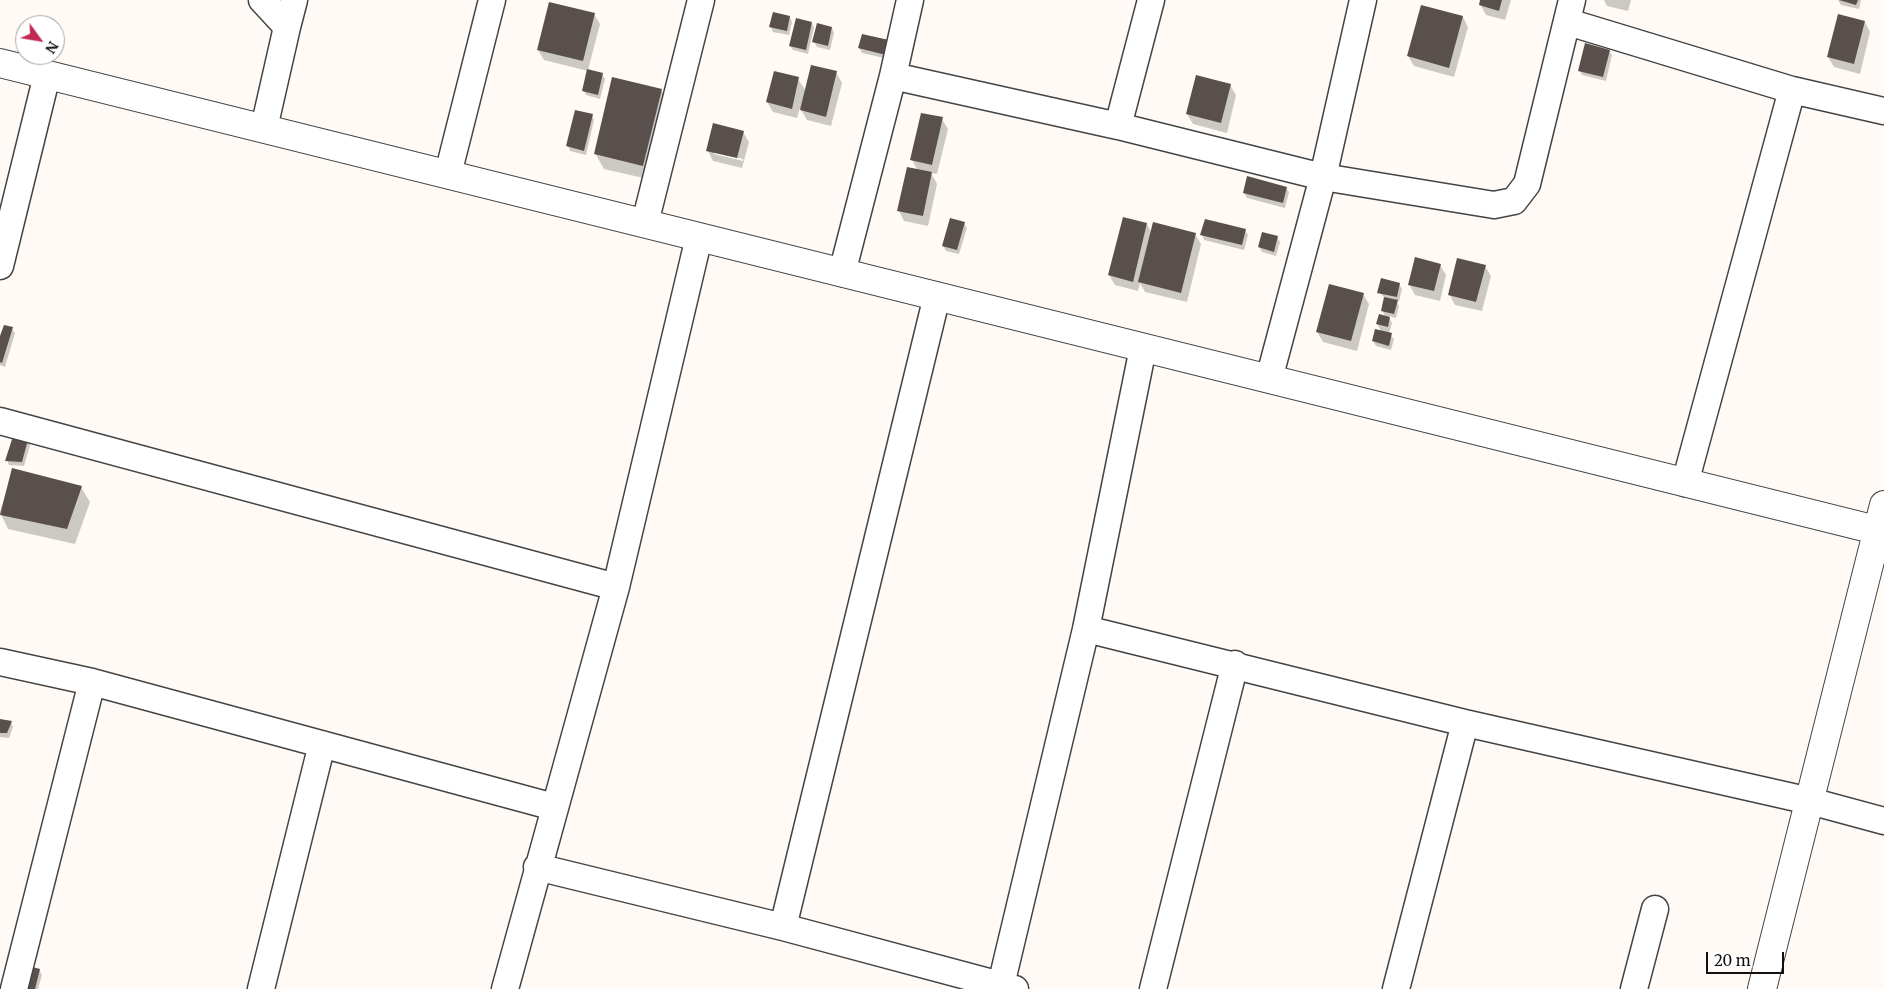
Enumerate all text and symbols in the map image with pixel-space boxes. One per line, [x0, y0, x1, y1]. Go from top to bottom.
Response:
north arrow [15, 15, 65, 65]
text: N [41, 38, 62, 57]
scale bar [1709, 942, 1786, 974]
text: 20 m [1714, 951, 1751, 970]

